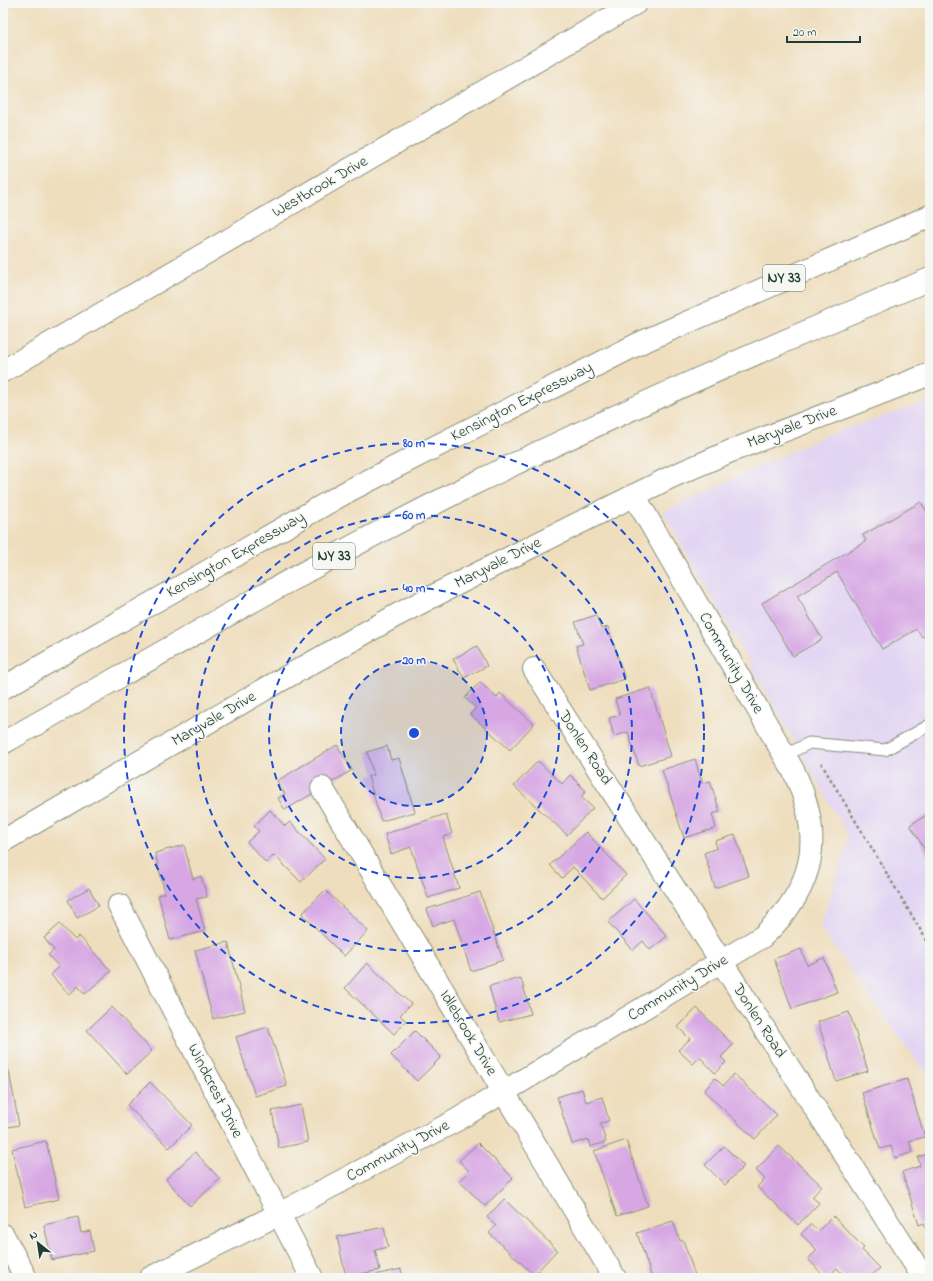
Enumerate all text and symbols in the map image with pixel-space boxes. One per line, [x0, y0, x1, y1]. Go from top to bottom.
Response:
scale bar [787, 18, 860, 44]
text: 20 m [793, 24, 816, 42]
street label: Westbrook Drive [268, 149, 373, 224]
road number: NY 33 [763, 265, 805, 291]
street label: Kensington Expressway [447, 356, 597, 448]
street label: Maryvale Drive [744, 399, 841, 455]
text: 80 m [402, 435, 426, 453]
street label: Kensington Expressway [162, 505, 310, 605]
text: 60 m [402, 507, 426, 525]
street label: Maryvale Drive [451, 531, 546, 595]
road number: NY 33 [313, 543, 355, 569]
text: 40 m [402, 580, 426, 598]
street label: Community Drive [692, 608, 770, 719]
text: 20 m [401, 652, 426, 670]
street label: Maryvale Drive [167, 685, 262, 753]
street label: Donlen Road [551, 705, 618, 790]
centre of rings [407, 726, 421, 740]
street label: Community Drive [623, 948, 734, 1028]
street label: Donlen Road [725, 978, 792, 1063]
street label: Idlebrook Drive [433, 985, 504, 1081]
street label: Windcrest Drive [181, 1040, 249, 1143]
street label: Community Drive [342, 1113, 454, 1188]
north arrow [18, 1223, 58, 1263]
text: N [26, 1226, 41, 1244]

